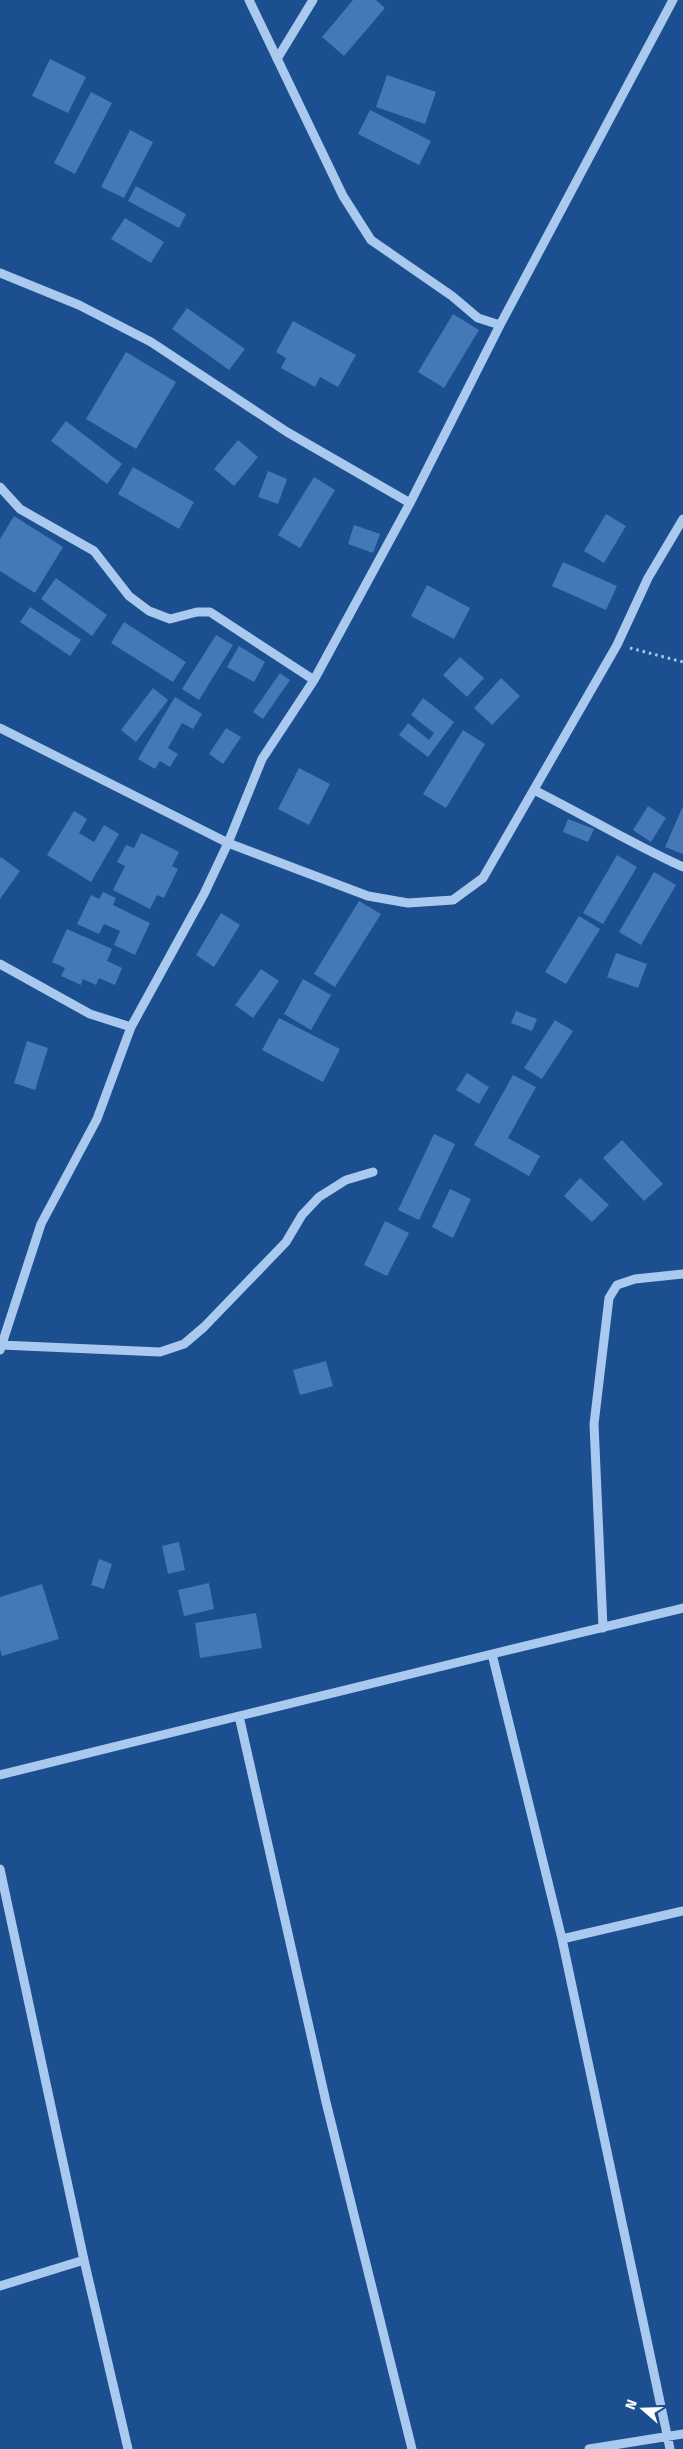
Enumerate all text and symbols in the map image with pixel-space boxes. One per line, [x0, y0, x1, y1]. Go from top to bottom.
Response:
north arrow [618, 2384, 668, 2434]
text: N [622, 2397, 641, 2412]

